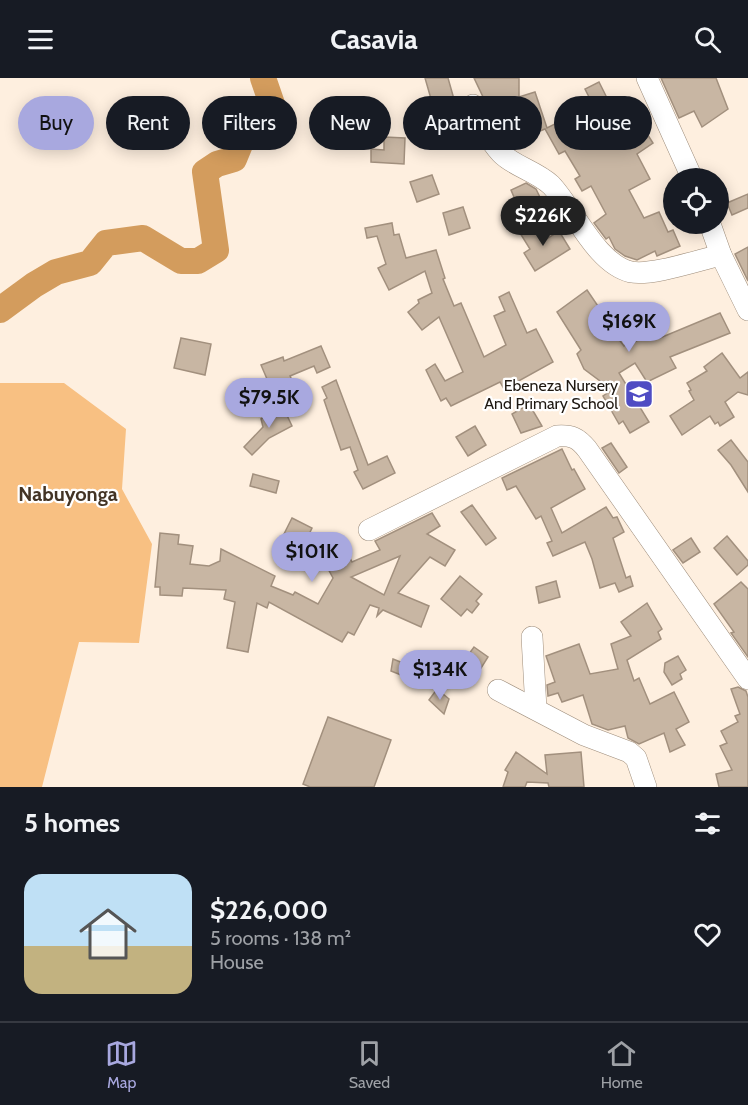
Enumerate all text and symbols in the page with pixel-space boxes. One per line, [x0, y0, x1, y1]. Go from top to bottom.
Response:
icon: menu [24, 23, 57, 56]
text: Casavia [330, 23, 418, 56]
icon: search [691, 23, 724, 56]
chip: Buy [18, 96, 94, 150]
chip: Rent [106, 96, 190, 150]
chip: Filters [202, 96, 297, 150]
chip: New [309, 96, 391, 150]
chip: Apartment [403, 96, 542, 150]
chip: House [554, 96, 652, 150]
map controls [663, 168, 729, 234]
button: locate [663, 168, 729, 234]
pin: $226K [501, 196, 585, 247]
text: $226K [515, 203, 571, 227]
pin: $169K [587, 302, 671, 353]
text: $169K [602, 309, 656, 333]
place label: Ebeneza Nursery And Primary School [484, 376, 618, 413]
pin: $79.5K [220, 378, 318, 429]
school or university icon: Ebeneza Nursery And Primary School [623, 378, 655, 410]
text: $79.5K [239, 385, 299, 409]
district label: Nabuyonga [18, 482, 118, 506]
pin: $101K [270, 532, 354, 583]
text: $101K [285, 539, 339, 563]
pin: $134K [398, 650, 482, 701]
text: $134K [413, 657, 467, 681]
text: 5 homes [24, 807, 120, 839]
icon: filters [691, 807, 724, 840]
text: $226,000 [210, 894, 328, 926]
icon: home [72, 898, 144, 970]
icon: heart [691, 918, 724, 951]
text: 5 rooms · 138 m² [210, 926, 351, 950]
text: House [210, 950, 264, 974]
tab: Map [105, 1037, 138, 1092]
tab: Saved [349, 1037, 390, 1092]
tab: Home [601, 1037, 643, 1092]

